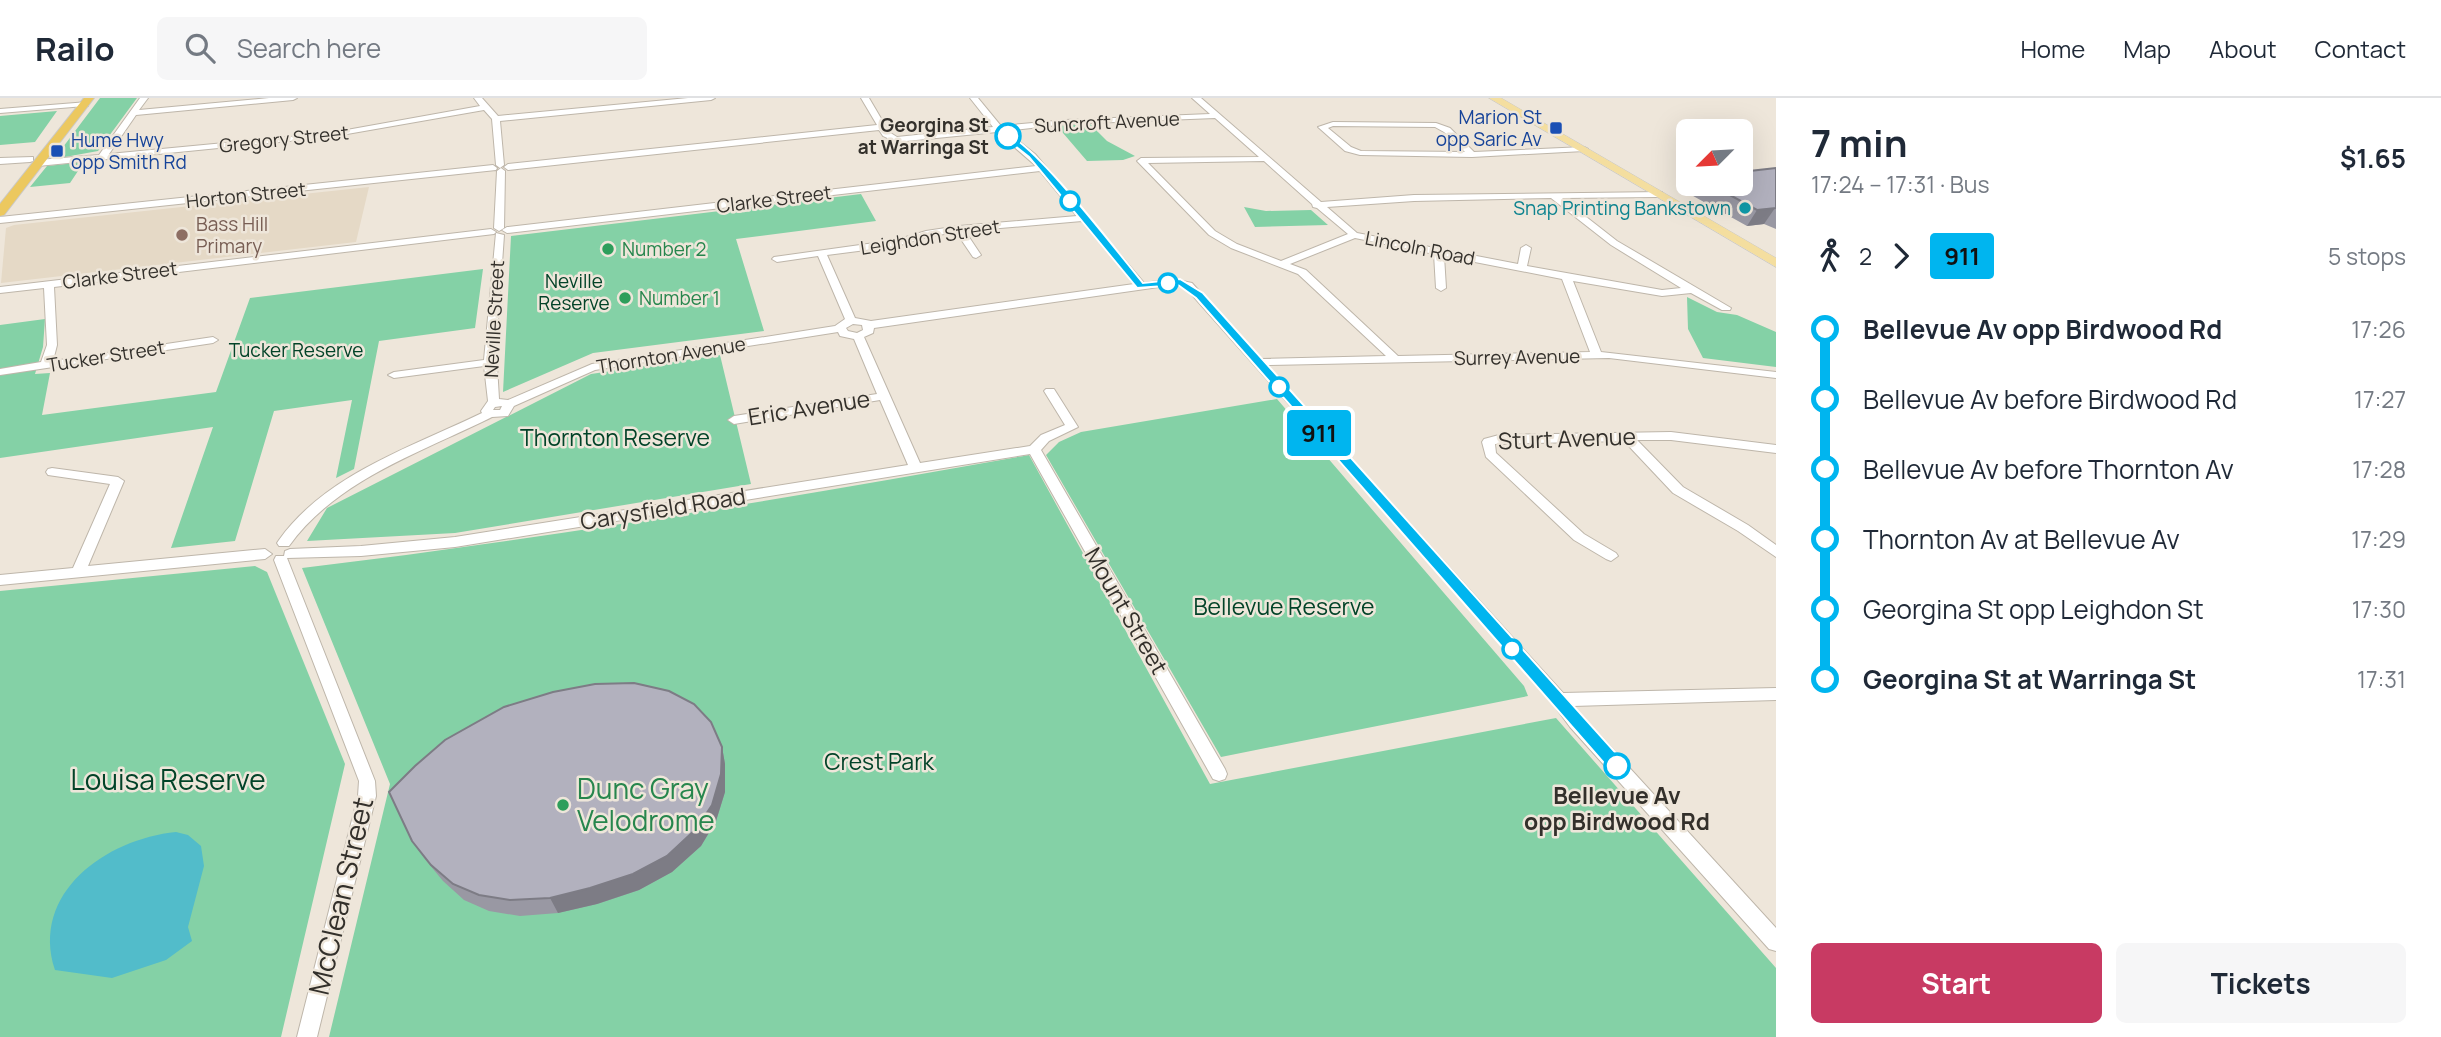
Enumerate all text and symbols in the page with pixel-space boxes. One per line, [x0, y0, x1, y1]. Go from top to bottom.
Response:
search box [157, 17, 647, 80]
text: Railo [35, 26, 115, 71]
icon: search [181, 29, 219, 67]
text: Search here [237, 30, 381, 66]
text: Home [2020, 32, 2085, 65]
text: Map [2123, 32, 2171, 65]
text: About [2209, 32, 2277, 65]
text: Contact [2315, 32, 2406, 65]
place label: Marion St opp Saric Av [1436, 104, 1542, 152]
street label: Suncroft Avenue [1033, 105, 1181, 139]
place label: Georgina St at Warringa St [858, 112, 989, 160]
text: 7 min [1811, 116, 1907, 168]
street label: Gregory Street [218, 119, 350, 159]
north arrow [1676, 119, 1754, 196]
map controls [1676, 119, 1753, 196]
marker: Marion St opp Saric Av [1548, 120, 1564, 136]
marker: Georgina St at Warringa St [995, 123, 1021, 149]
place label: Hume Hwy opp Smith Rd [71, 127, 187, 175]
text: $1.65 [2340, 140, 2406, 176]
marker: Hume Hwy opp Smith Rd [49, 143, 65, 159]
text: 17:24 – 17:31 · Bus [1811, 168, 1990, 200]
street label: Horton Street [185, 176, 307, 214]
street label: Clarke Street [715, 179, 833, 219]
unlabelled marker [1060, 191, 1080, 211]
place label: Snap Printing Bankstown [1513, 195, 1731, 221]
marker: Snap Printing Bankstown [1737, 200, 1753, 216]
place label: Bass Hill Primary [196, 211, 268, 259]
street label: Leighdon Street [858, 213, 1002, 261]
street label: Lincoln Road [1363, 225, 1477, 271]
marker: Bass Hill Primary [174, 227, 190, 243]
place label: Number 2 [622, 236, 706, 262]
icon: walk [1811, 237, 1849, 275]
icon: forward [1882, 237, 1920, 275]
text: 911 [1944, 239, 1980, 272]
text: 2 [1859, 240, 1872, 272]
text: 5 stops [2328, 240, 2406, 272]
marker: Number 2 [600, 241, 616, 257]
street label: Clarke Street [61, 255, 179, 295]
street label: Neville Street [478, 260, 510, 378]
park label: Neville Reserve [538, 268, 610, 316]
unlabelled marker [1158, 273, 1178, 293]
place label: Number 1 [639, 285, 720, 311]
marker: Number 1 [617, 290, 633, 306]
text: Bellevue Av opp Birdwood Rd [1863, 311, 2222, 347]
text: 17:26 [2351, 313, 2406, 345]
street label: Thornton Avenue [595, 330, 747, 380]
street label: Tucker Street [45, 334, 167, 378]
park label: Tucker Reserve [229, 337, 363, 363]
street label: Surrey Avenue [1454, 343, 1580, 371]
unlabelled marker [1269, 377, 1289, 397]
text: Bellevue Av before Birdwood Rd [1863, 381, 2237, 417]
street label: Eric Avenue [746, 382, 872, 432]
text: 17:27 [2354, 383, 2406, 415]
line badge: 911 [1279, 410, 1359, 456]
text: 911 [1301, 416, 1337, 449]
street label: Sturt Avenue [1497, 420, 1636, 456]
park label: Thornton Reserve [520, 421, 710, 453]
text: Bellevue Av before Thornton Av [1863, 451, 2234, 487]
text: 17:28 [2352, 453, 2406, 485]
street label: Carysfield Road [578, 479, 748, 537]
text: Thornton Av at Bellevue Av [1863, 521, 2180, 557]
text: 17:29 [2351, 523, 2406, 555]
street label: Mount Street [1078, 541, 1176, 680]
park label: Bellevue Reserve [1193, 590, 1375, 622]
text: Georgina St opp Leighdon St [1863, 591, 2204, 627]
text: 17:30 [2352, 593, 2406, 625]
unlabelled marker [1502, 639, 1522, 659]
text: Georgina St at Warringa St [1863, 661, 2196, 697]
text: 17:31 [2357, 663, 2406, 695]
park label: Crest Park [824, 745, 934, 777]
marker: Bellevue Av opp Birdwood Rd [1604, 753, 1630, 779]
park label: Louisa Reserve [70, 760, 266, 798]
place label: Dunc Gray Velodrome [577, 769, 715, 839]
place label: Bellevue Av opp Birdwood Rd [1524, 779, 1710, 837]
street label: McClean Street [299, 793, 381, 998]
marker: Dunc Gray Velodrome [555, 797, 571, 813]
button: Start [1811, 943, 2102, 1023]
button: Tickets [2116, 943, 2406, 1023]

